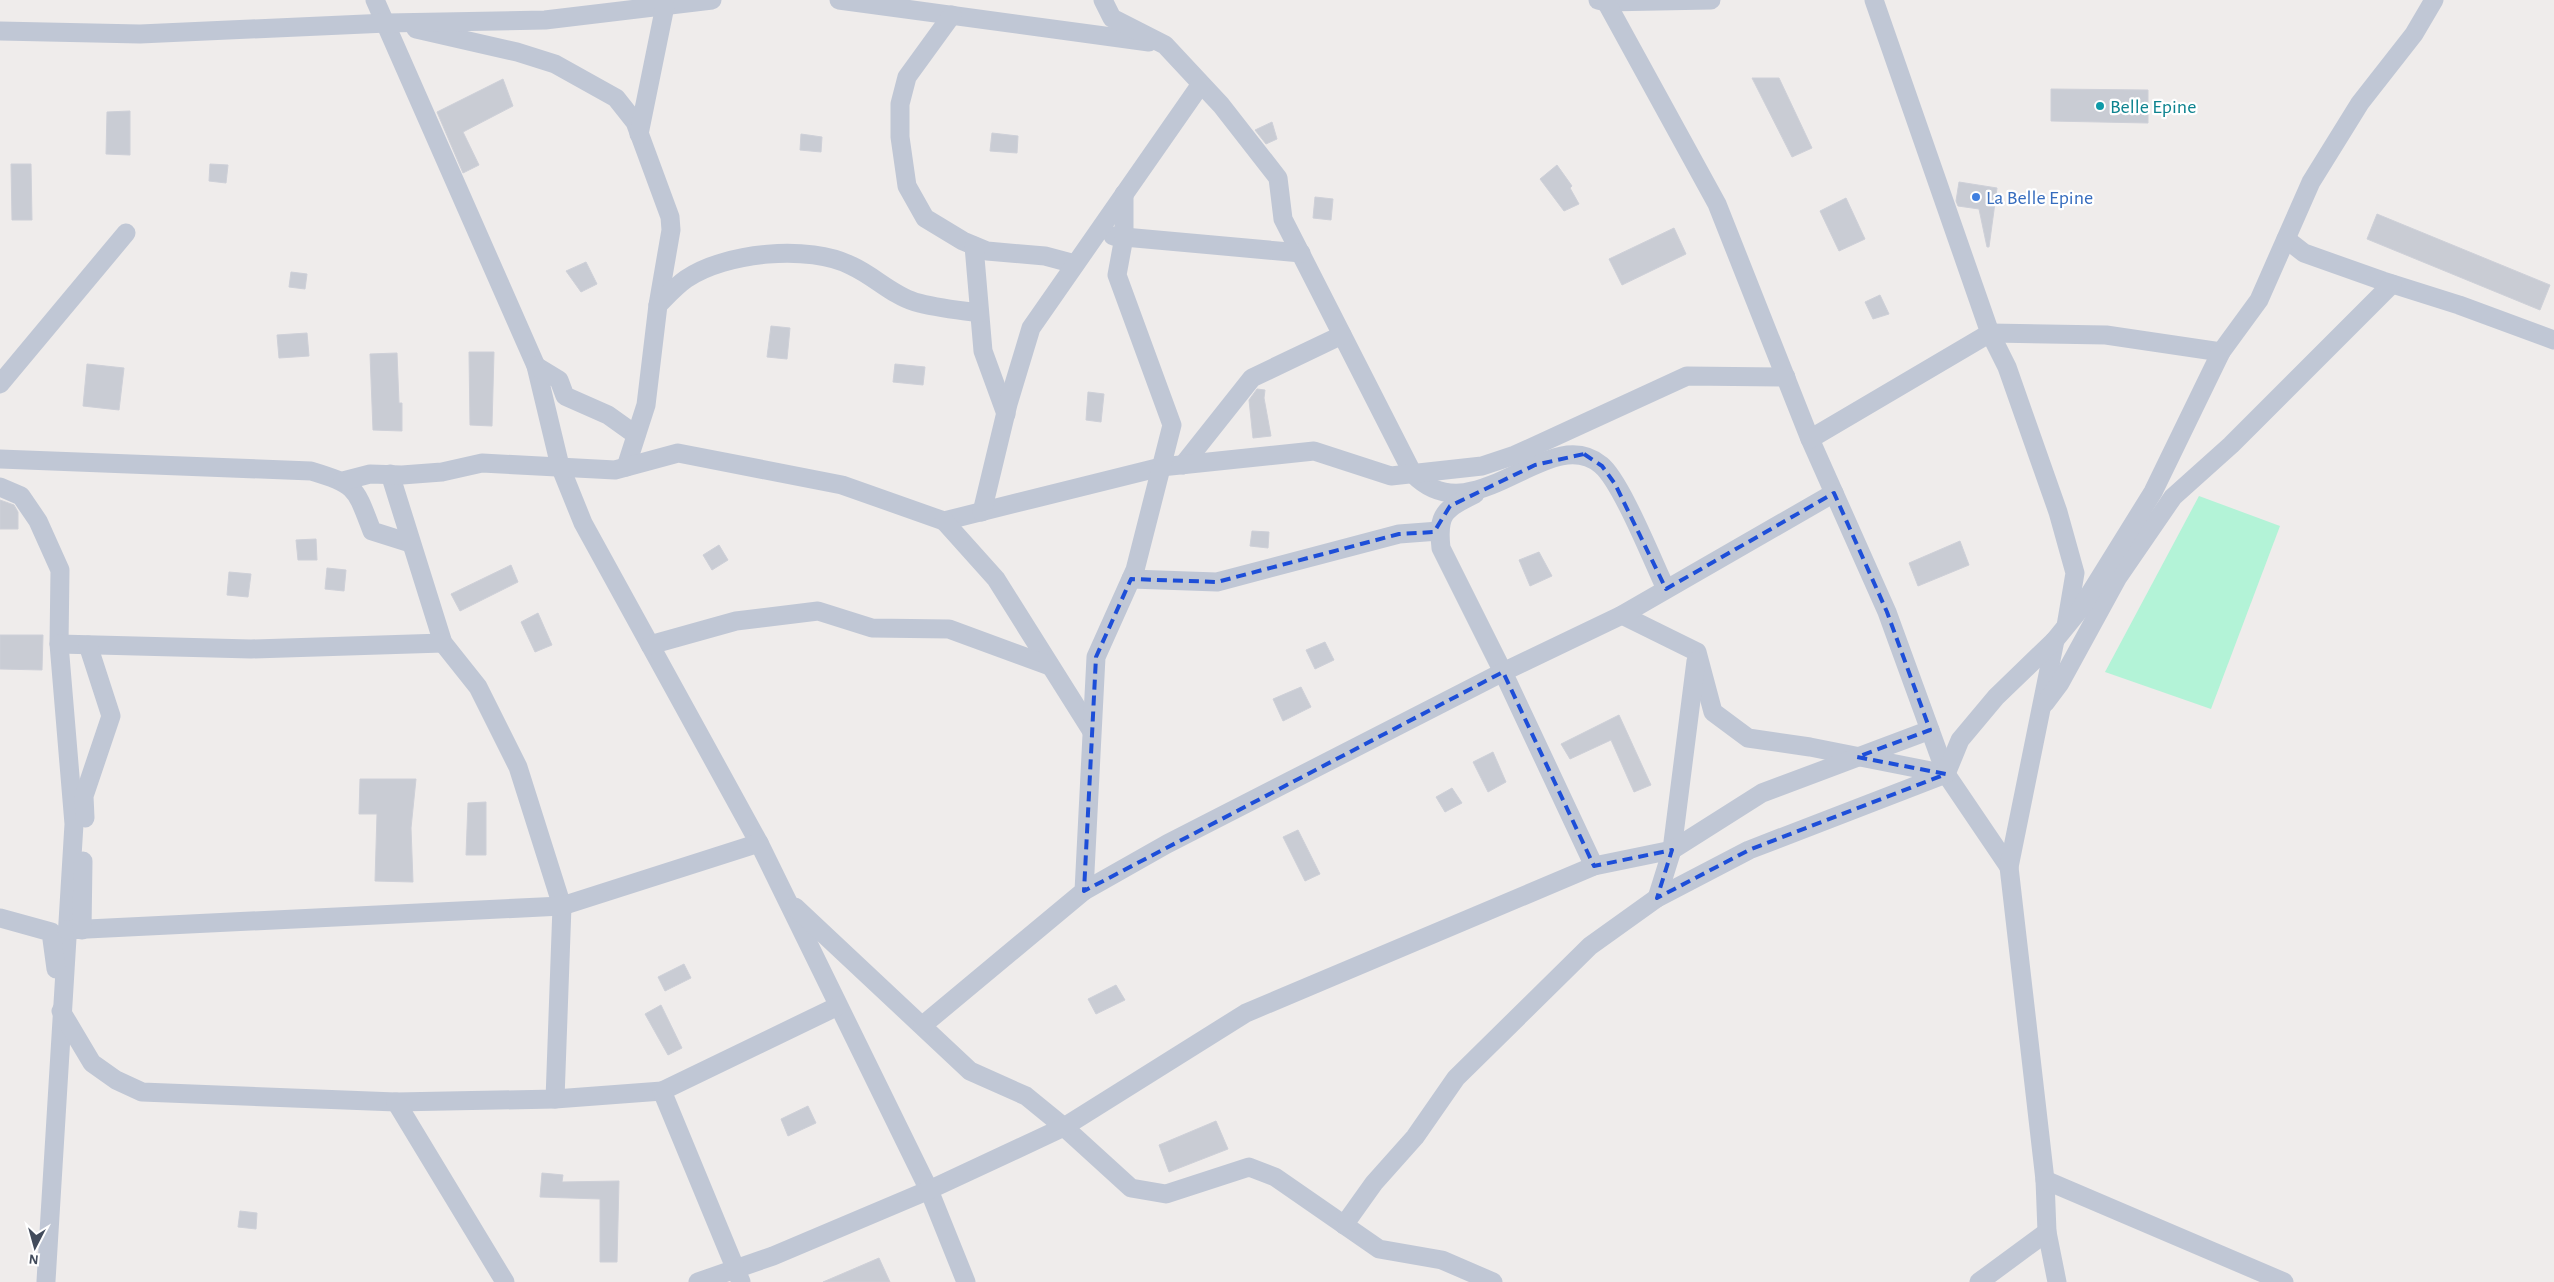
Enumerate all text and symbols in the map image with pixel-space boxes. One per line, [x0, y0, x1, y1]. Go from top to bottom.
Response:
place label: Belle Epine [2110, 97, 2196, 117]
marker: Belle Epine [2094, 100, 2106, 112]
place label: La Belle Epine [1986, 188, 2093, 208]
marker: La Belle Epine [1970, 191, 1982, 203]
north arrow [10, 1222, 60, 1272]
text: N [28, 1251, 39, 1266]

